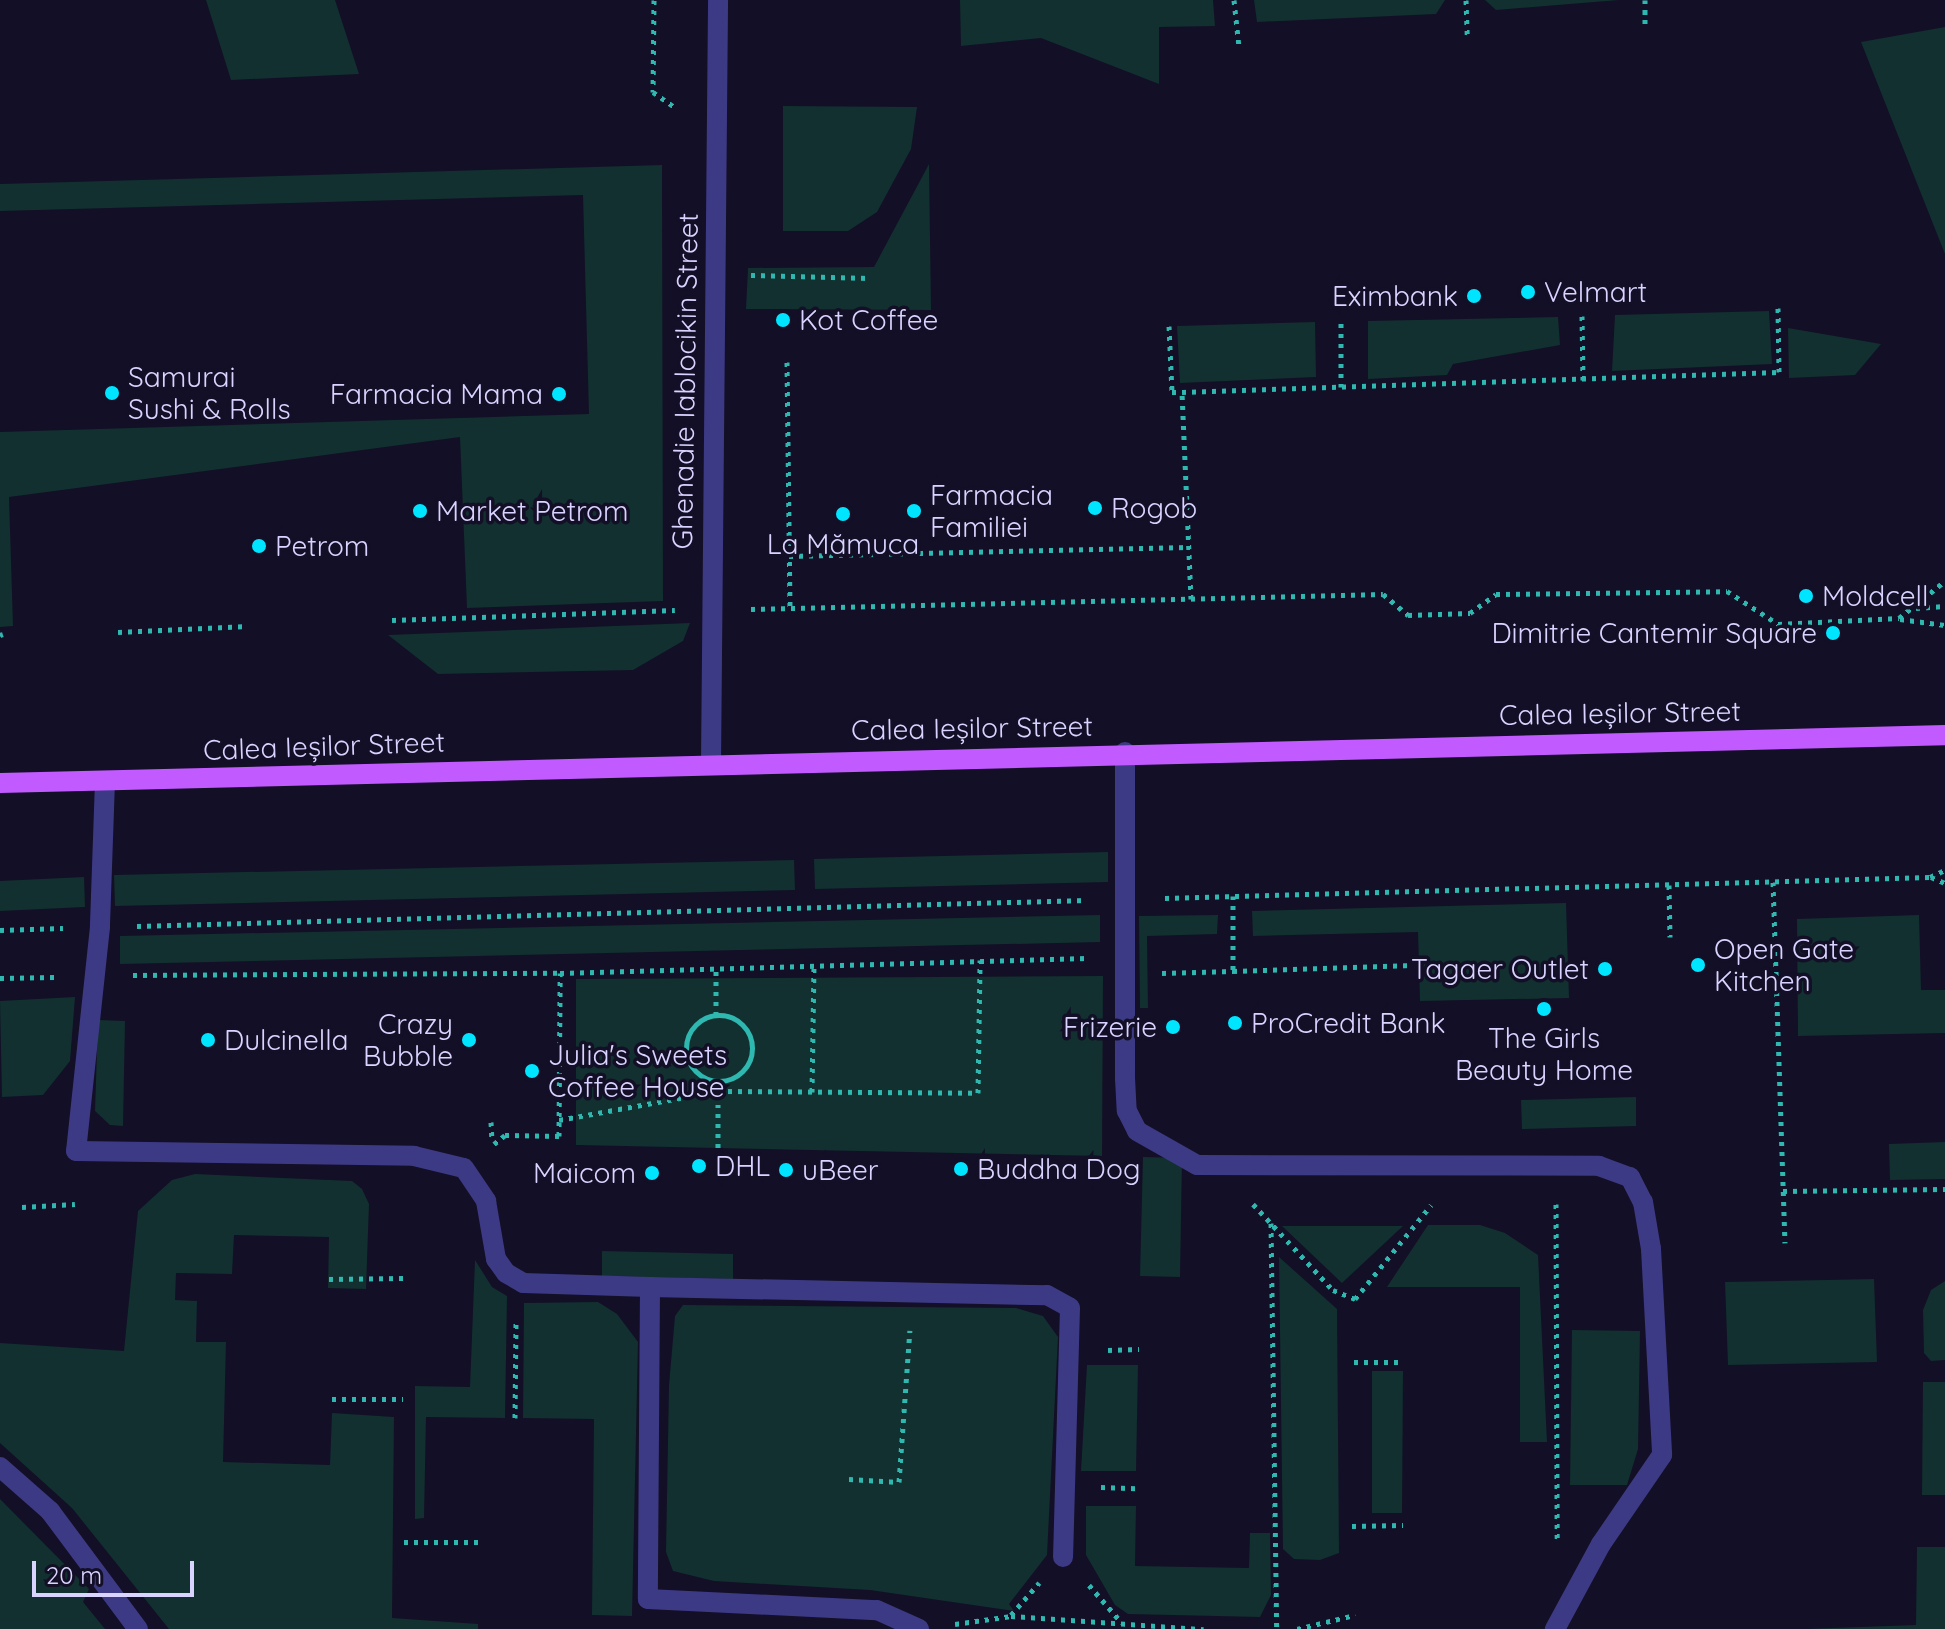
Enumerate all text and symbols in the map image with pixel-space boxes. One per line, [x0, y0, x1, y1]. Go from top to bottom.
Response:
street label: Ghenadie Iablocikin Street [665, 212, 705, 550]
place label: Velmart [1544, 275, 1647, 309]
place label: Eximbank [1332, 279, 1458, 313]
marker: Velmart [1519, 283, 1537, 301]
marker: Eximbank [1465, 287, 1483, 305]
place label: Kot Coffee [799, 303, 938, 337]
marker: Kot Coffee [774, 311, 792, 329]
place label: Samurai Sushi & Rolls [128, 360, 291, 426]
place label: Farmacia Mama [330, 377, 543, 411]
marker: Samurai Sushi & Rolls [103, 384, 121, 402]
marker: Farmacia Mama [550, 385, 568, 403]
place label: Farmacia Familiei [930, 478, 1053, 544]
place label: Rogob [1111, 491, 1197, 525]
place label: Market Petrom [436, 494, 629, 528]
marker: Rogob [1086, 499, 1104, 517]
marker: Market Petrom [411, 502, 429, 520]
marker: Farmacia Familiei [905, 502, 923, 520]
marker: La Mămuca [834, 505, 852, 523]
place label: La Mămuca [767, 527, 919, 561]
place label: Petrom [275, 529, 369, 563]
marker: Petrom [250, 537, 268, 555]
place label: Moldcell [1822, 579, 1928, 613]
marker: Moldcell [1797, 587, 1815, 605]
place label: Dimitrie Cantemir Square [1491, 616, 1817, 650]
marker: Dimitrie Cantemir Square [1824, 624, 1842, 642]
street label: Calea Ieșilor Street [1499, 694, 1741, 732]
street label: Calea Ieșilor Street [851, 709, 1093, 747]
street label: Calea Ieșilor Street [203, 725, 445, 767]
place label: Open Gate Kitchen [1714, 932, 1854, 998]
place label: Tagaer Outlet [1411, 952, 1589, 986]
marker: Open Gate Kitchen [1689, 956, 1707, 974]
marker: Tagaer Outlet [1596, 960, 1614, 978]
marker: The Girls Beauty Home [1535, 1000, 1553, 1018]
place label: ProCredit Bank [1251, 1006, 1445, 1040]
place label: Crazy Bubble [363, 1007, 453, 1073]
place label: Frizerie [1063, 1010, 1157, 1044]
marker: ProCredit Bank [1226, 1014, 1244, 1032]
marker: Frizerie [1164, 1018, 1182, 1036]
place label: The Girls Beauty Home [1455, 1021, 1633, 1087]
place label: Dulcinella [224, 1023, 349, 1057]
marker: Dulcinella [199, 1031, 217, 1049]
marker: Crazy Bubble [460, 1031, 478, 1049]
place label: Julia's Sweets Coffee House [548, 1038, 727, 1104]
marker: Julia's Sweets Coffee House [523, 1062, 541, 1080]
place label: DHL [715, 1149, 770, 1183]
place label: Buddha Dog [977, 1152, 1140, 1186]
place label: uBeer [802, 1153, 879, 1187]
place label: Maicom [533, 1156, 636, 1190]
marker: DHL [690, 1157, 708, 1175]
marker: Buddha Dog [952, 1160, 970, 1178]
marker: uBeer [777, 1161, 795, 1179]
marker: Maicom [643, 1164, 661, 1182]
scale bar [36, 1545, 198, 1595]
text: 20 m [46, 1560, 102, 1590]

